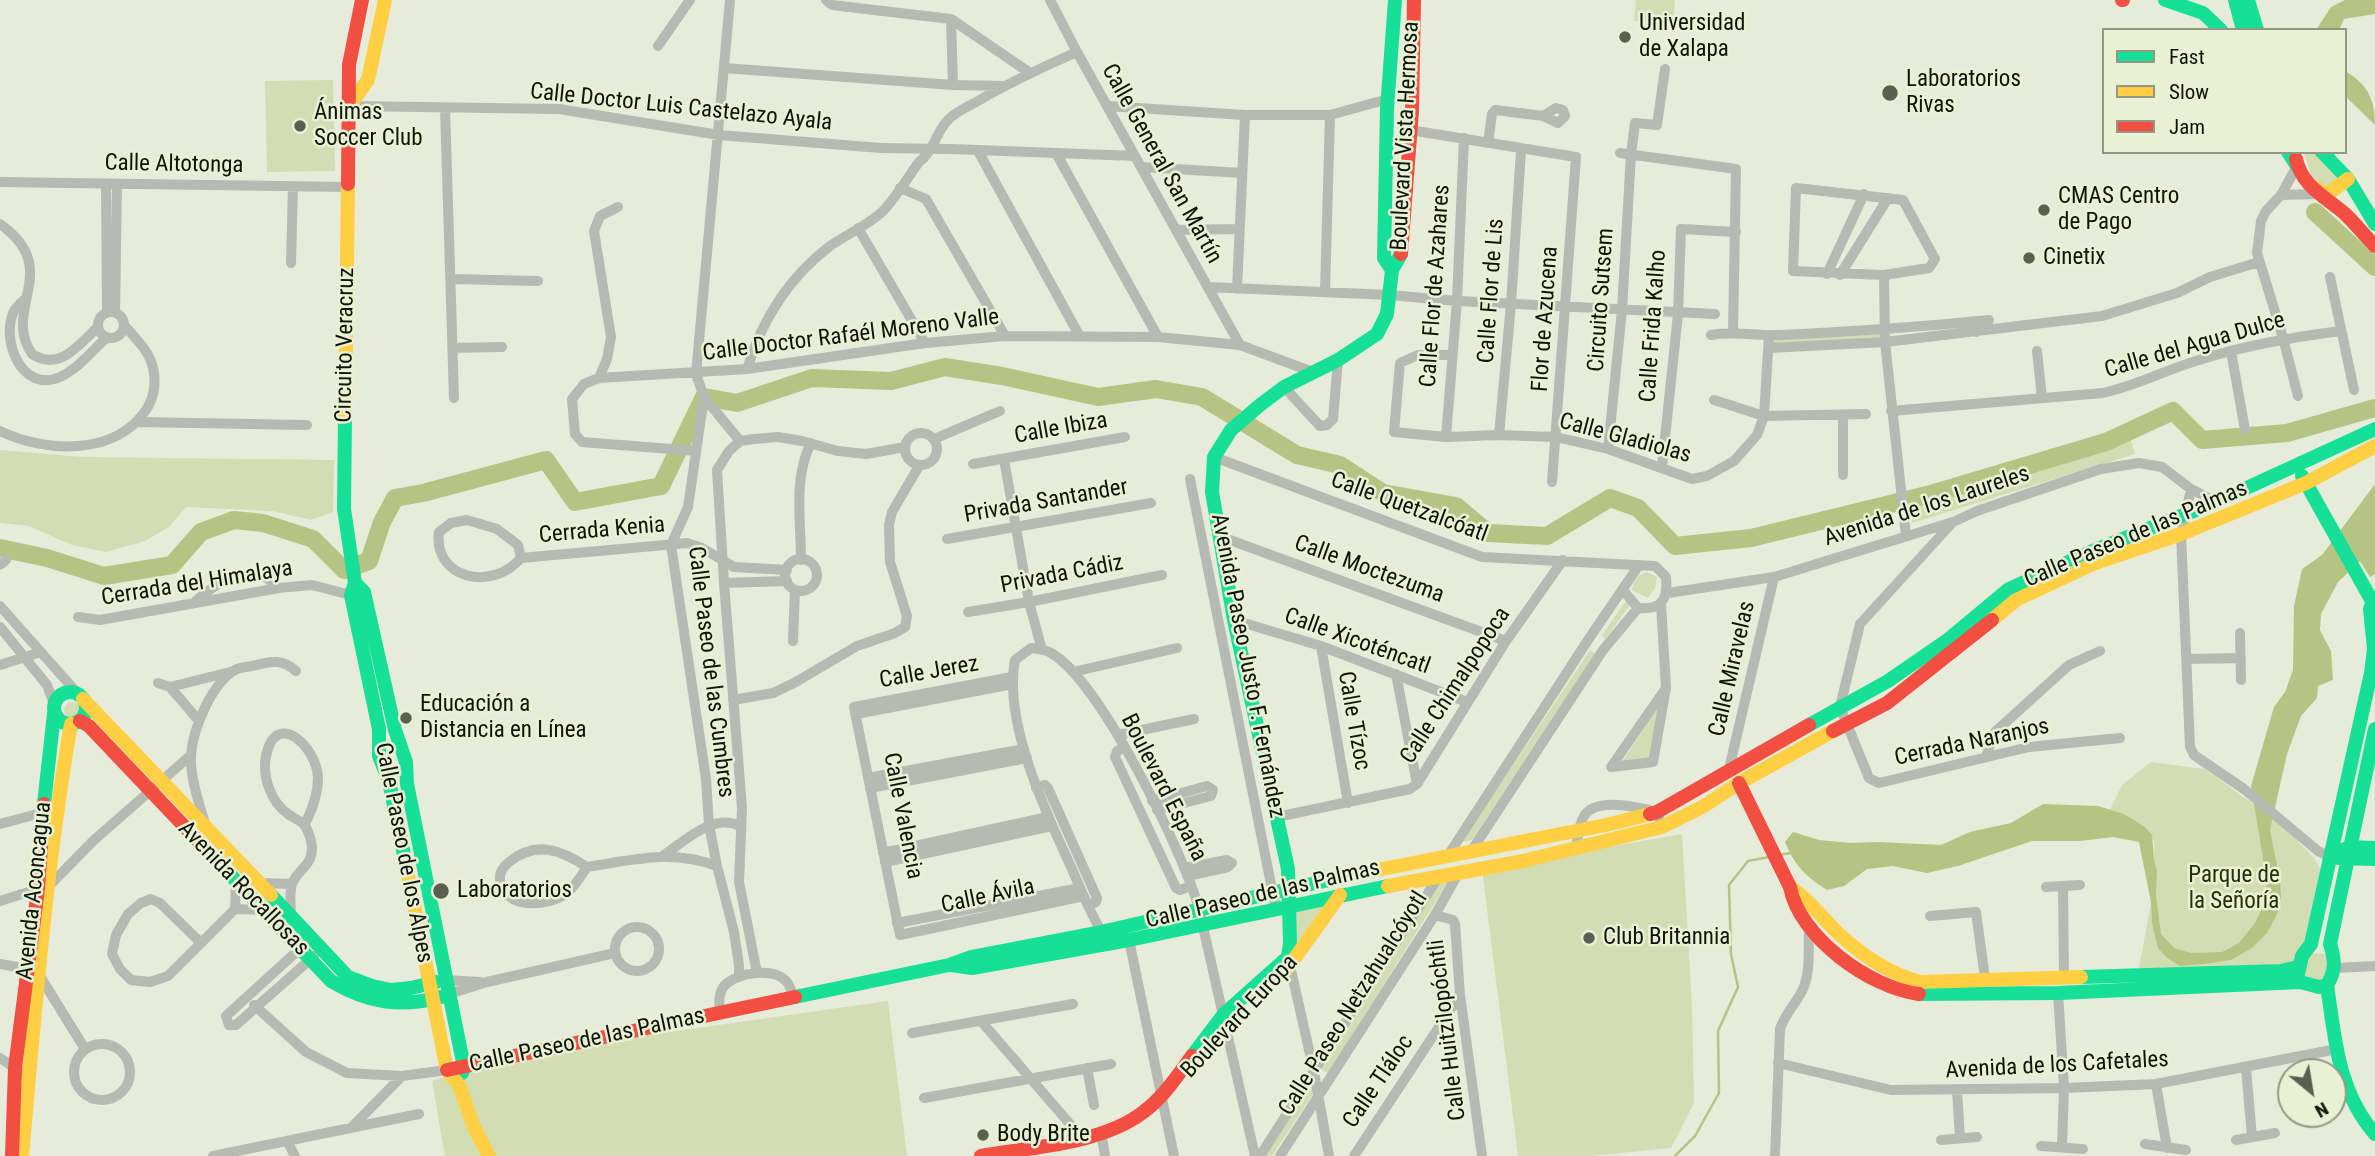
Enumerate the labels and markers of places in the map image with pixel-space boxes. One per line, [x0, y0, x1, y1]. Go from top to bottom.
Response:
place label: Universidad de Xalapa [1639, 10, 1745, 64]
marker: Universidad de Xalapa [1617, 29, 1633, 45]
place label: Laboratorios Rivas [1906, 66, 2021, 120]
marker: Laboratorios Rivas [1880, 83, 1900, 103]
place label: Ánimas Soccer Club [314, 99, 423, 153]
marker: Ánimas Soccer Club [292, 118, 308, 134]
place label: CMAS Centro de Pago [2058, 183, 2179, 237]
marker: CMAS Centro de Pago [2036, 202, 2052, 218]
place label: Cinetix [2043, 244, 2105, 272]
marker: Cinetix [2021, 250, 2037, 266]
place label: Educación a Distancia en Línea [420, 691, 587, 745]
marker: Educación a Distancia en Línea [398, 710, 414, 726]
place label: Laboratorios [457, 877, 572, 905]
marker: Laboratorios [431, 881, 451, 901]
place label: Club Britannia [1603, 924, 1730, 952]
marker: Club Britannia [1581, 930, 1597, 946]
place label: Body Brite [997, 1121, 1090, 1149]
marker: Body Brite [975, 1127, 991, 1143]

